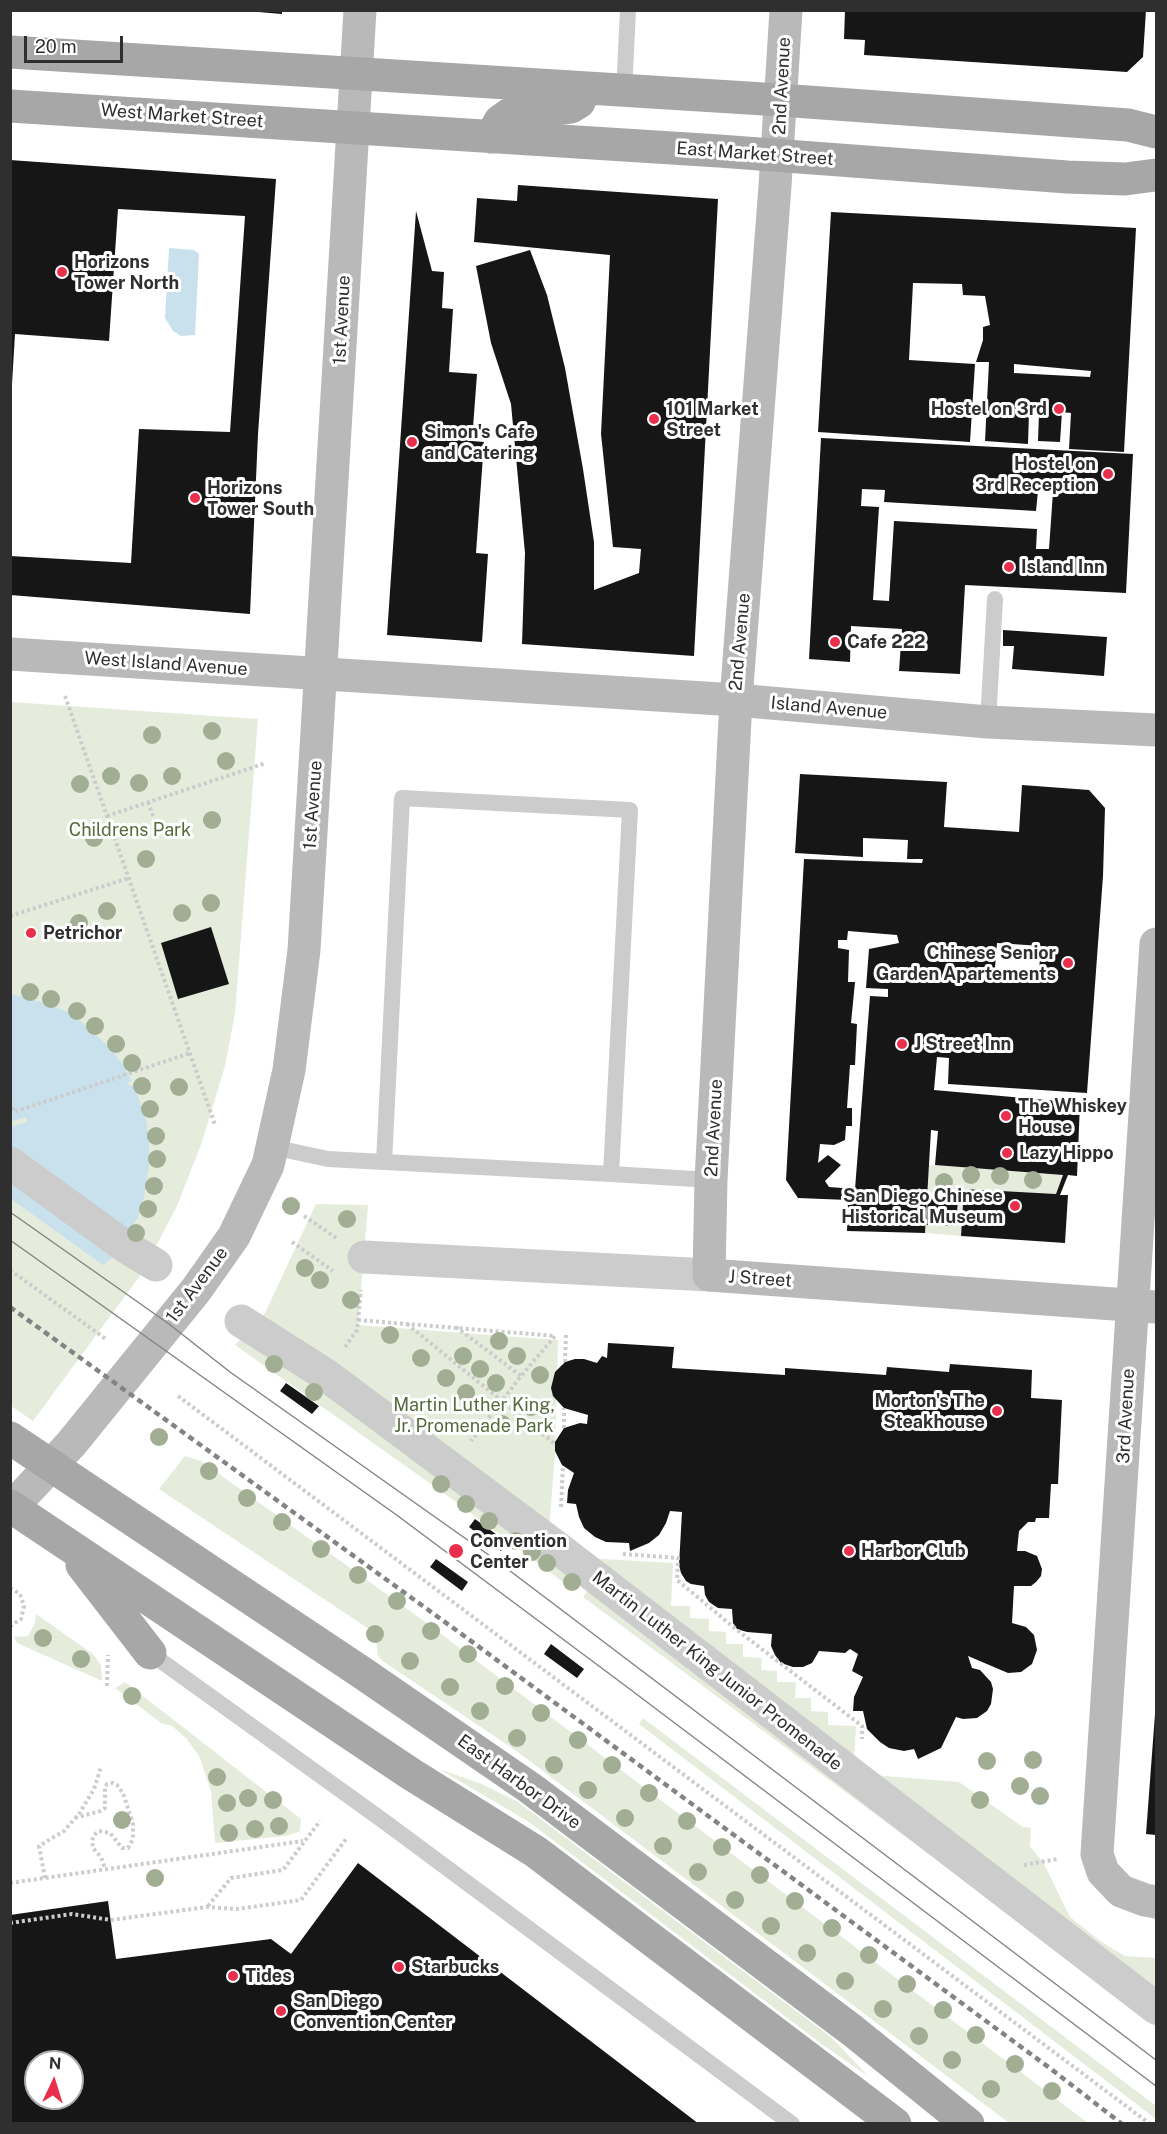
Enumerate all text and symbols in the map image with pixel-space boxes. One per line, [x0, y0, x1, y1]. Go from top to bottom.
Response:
scale bar [27, 24, 126, 62]
text: 20 m [35, 36, 77, 57]
street label: 2nd Avenue [769, 36, 795, 136]
street label: West Market Street [100, 100, 264, 132]
street label: East Market Street [676, 138, 834, 170]
place label: Horizons Tower North [74, 251, 179, 294]
marker: Horizons Tower North [55, 265, 69, 279]
street label: 1st Avenue [329, 275, 355, 365]
place label: 101 Market Street [666, 398, 759, 440]
place label: Hostel on 3rd [931, 398, 1047, 420]
marker: Hostel on 3rd [1052, 402, 1066, 416]
marker: 101 Market Street [647, 412, 661, 426]
place label: Simon's Cafe and Catering [424, 421, 535, 464]
marker: Simon's Cafe and Catering [405, 435, 419, 449]
place label: Hostel on 3rd Reception [975, 453, 1096, 496]
marker: Hostel on 3rd Reception [1101, 467, 1115, 481]
place label: Horizons Tower South [207, 477, 314, 520]
marker: Horizons Tower South [188, 491, 202, 505]
place label: Island Inn [1021, 556, 1105, 578]
marker: Island Inn [1002, 560, 1016, 574]
street label: 2nd Avenue [725, 592, 755, 692]
place label: Cafe 222 [847, 631, 926, 653]
marker: Cafe 222 [828, 635, 842, 649]
street label: West Island Avenue [84, 648, 248, 680]
street label: Island Avenue [770, 692, 888, 724]
street label: 1st Avenue [299, 760, 327, 850]
park label: Childrens Park [69, 819, 191, 841]
place label: Petrichor [43, 922, 122, 944]
marker: Petrichor [24, 926, 38, 940]
place label: Chinese Senior Garden Apartements [876, 942, 1056, 984]
marker: Chinese Senior Garden Apartements [1061, 956, 1075, 970]
place label: J Street Inn [914, 1033, 1011, 1055]
marker: J Street Inn [895, 1037, 909, 1051]
street label: 2nd Avenue [701, 1078, 727, 1178]
place label: The Whiskey House [1018, 1095, 1127, 1138]
marker: The Whiskey House [999, 1109, 1013, 1123]
place label: Lazy Hippo [1019, 1142, 1114, 1164]
marker: Lazy Hippo [1000, 1146, 1014, 1160]
place label: San Diego Chinese Historical Museum [841, 1185, 1003, 1228]
marker: San Diego Chinese Historical Museum [1008, 1199, 1022, 1213]
street label: 1st Avenue [161, 1243, 233, 1327]
street label: J Street [727, 1266, 793, 1292]
street label: 3rd Avenue [1113, 1368, 1139, 1464]
place label: Morton's The Steakhouse [874, 1390, 985, 1432]
park label: Martin Luther King, Jr. Promenade Park [393, 1394, 555, 1436]
marker: Morton's The Steakhouse [990, 1404, 1004, 1418]
place label: Convention Center [470, 1530, 567, 1572]
place label: Harbor Club [861, 1540, 966, 1562]
marker: Convention Center [447, 1542, 465, 1560]
marker: Harbor Club [842, 1544, 856, 1558]
street label: Martin Luther King Junior Promenade [588, 1567, 846, 1775]
street label: East Harbor Drive [453, 1730, 585, 1834]
place label: Starbucks [411, 1956, 499, 1978]
marker: Starbucks [392, 1960, 406, 1974]
place label: Tides [245, 1965, 292, 1987]
marker: Tides [226, 1969, 240, 1983]
place label: San Diego Convention Center [293, 1990, 453, 2032]
marker: San Diego Convention Center [274, 2004, 288, 2018]
north arrow [24, 2050, 84, 2110]
text: N [48, 2054, 62, 2073]

